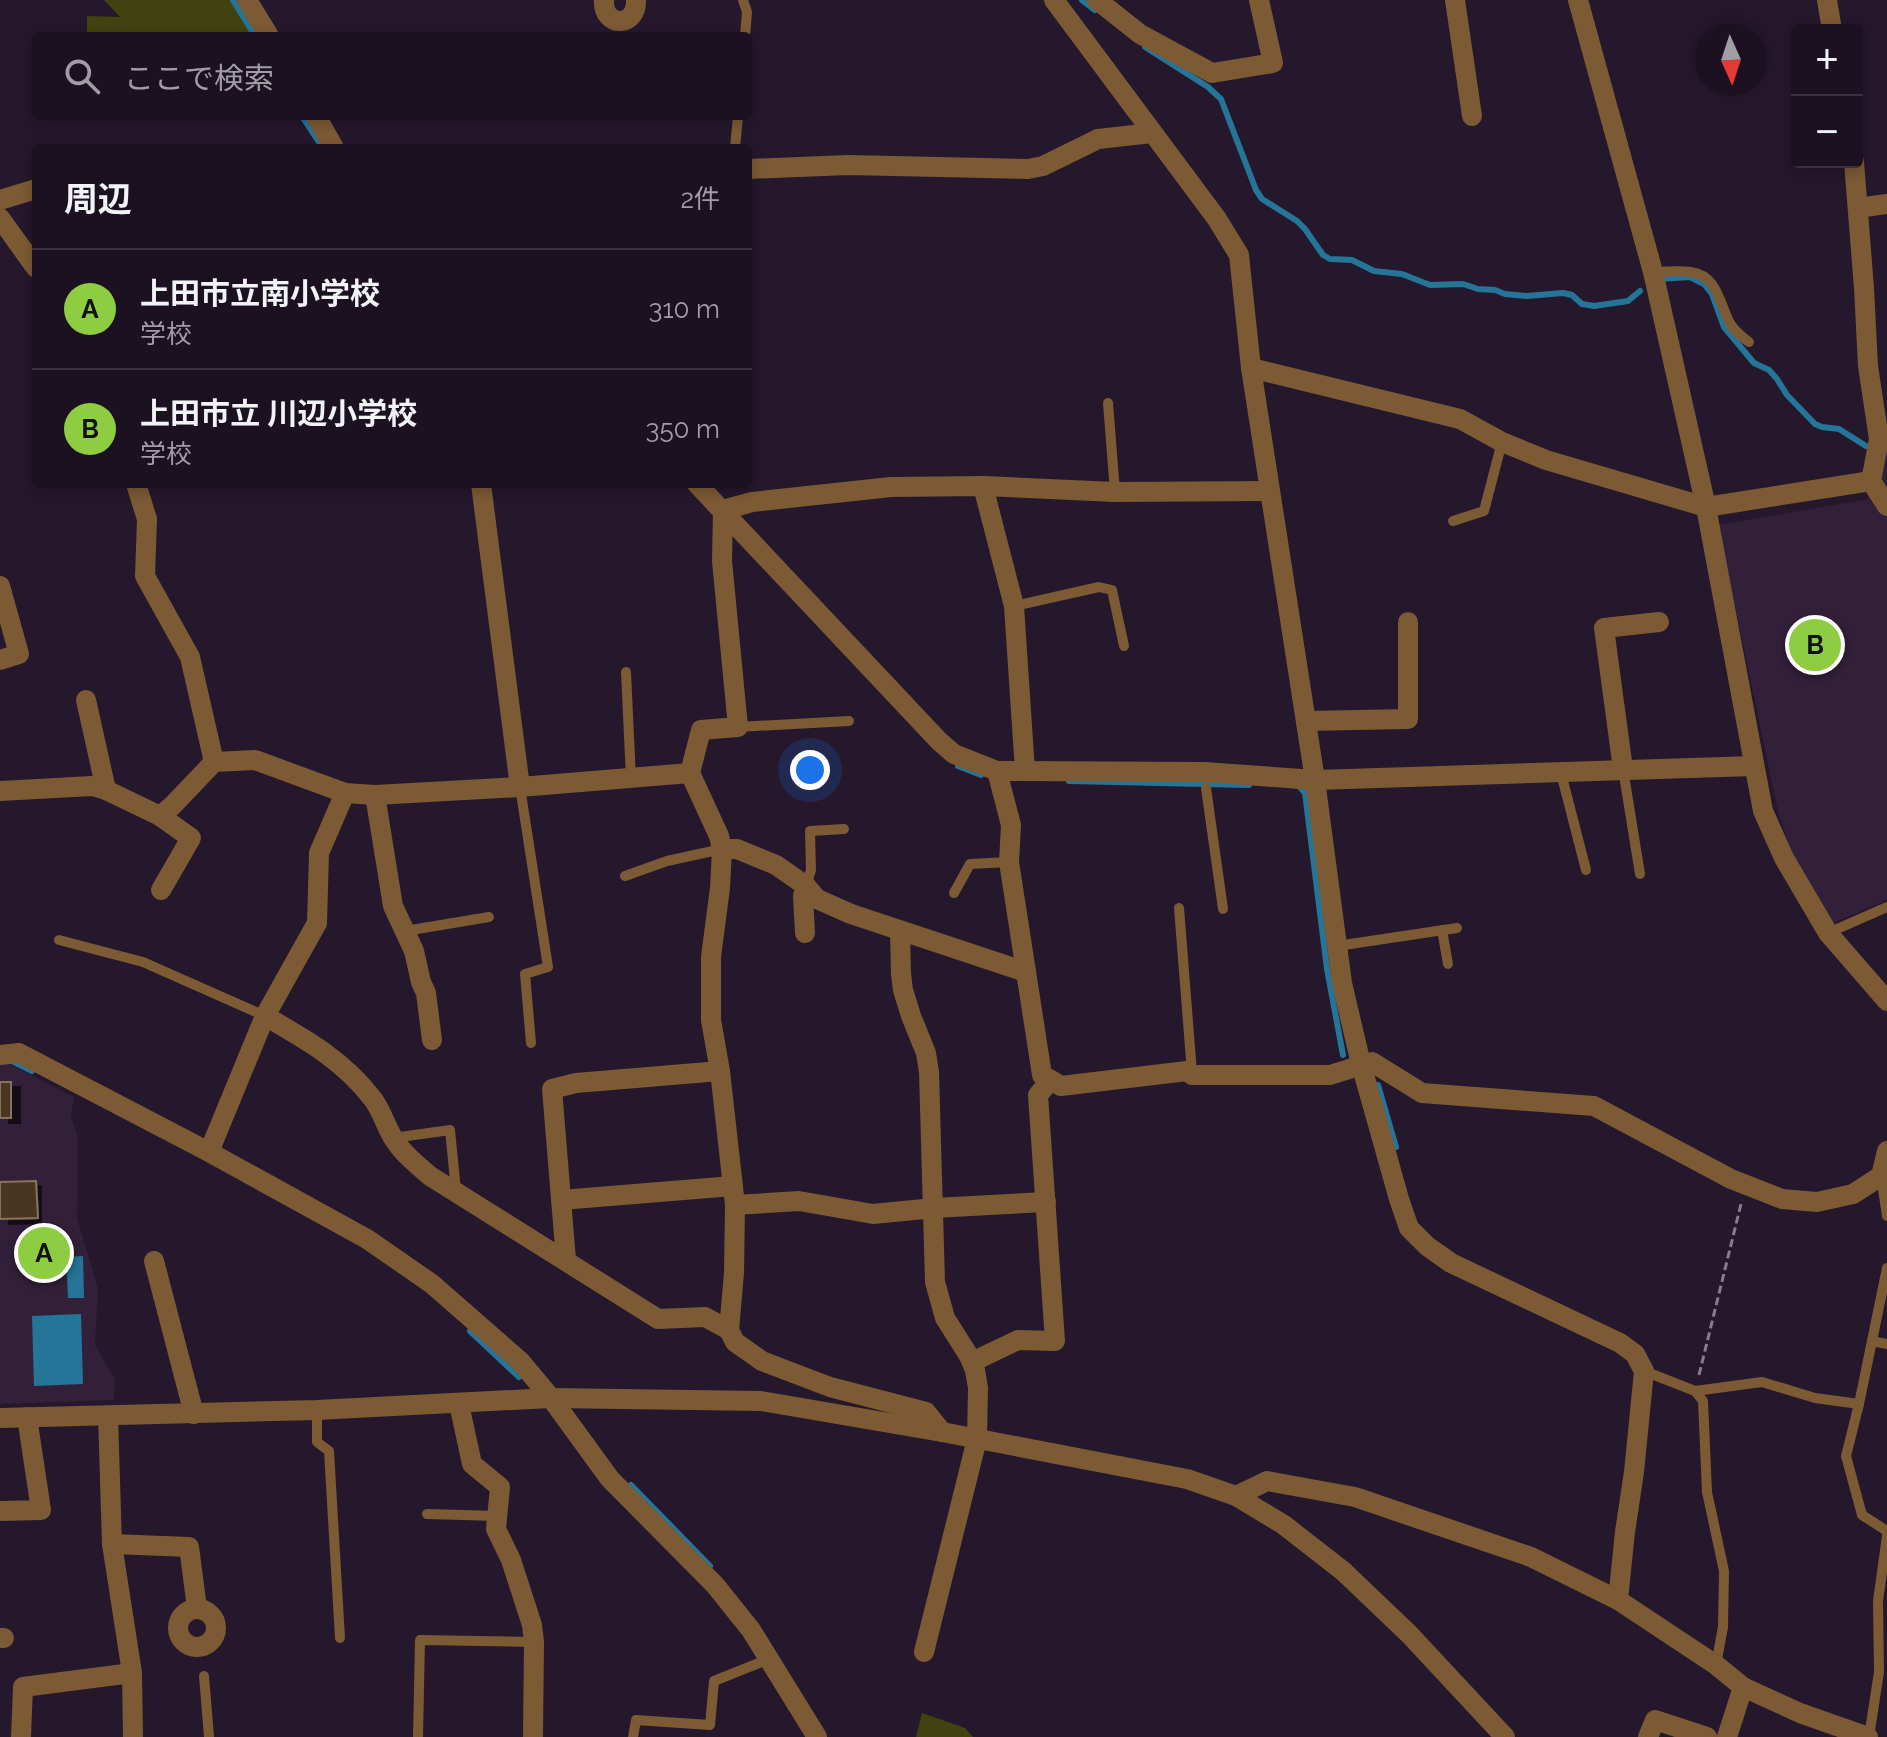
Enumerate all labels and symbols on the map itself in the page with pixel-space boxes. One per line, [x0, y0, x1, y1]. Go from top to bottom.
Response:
north arrow [1695, 24, 1767, 96]
pin: B [1789, 615, 1841, 675]
your location [790, 750, 830, 790]
pin: A [18, 1223, 70, 1283]

